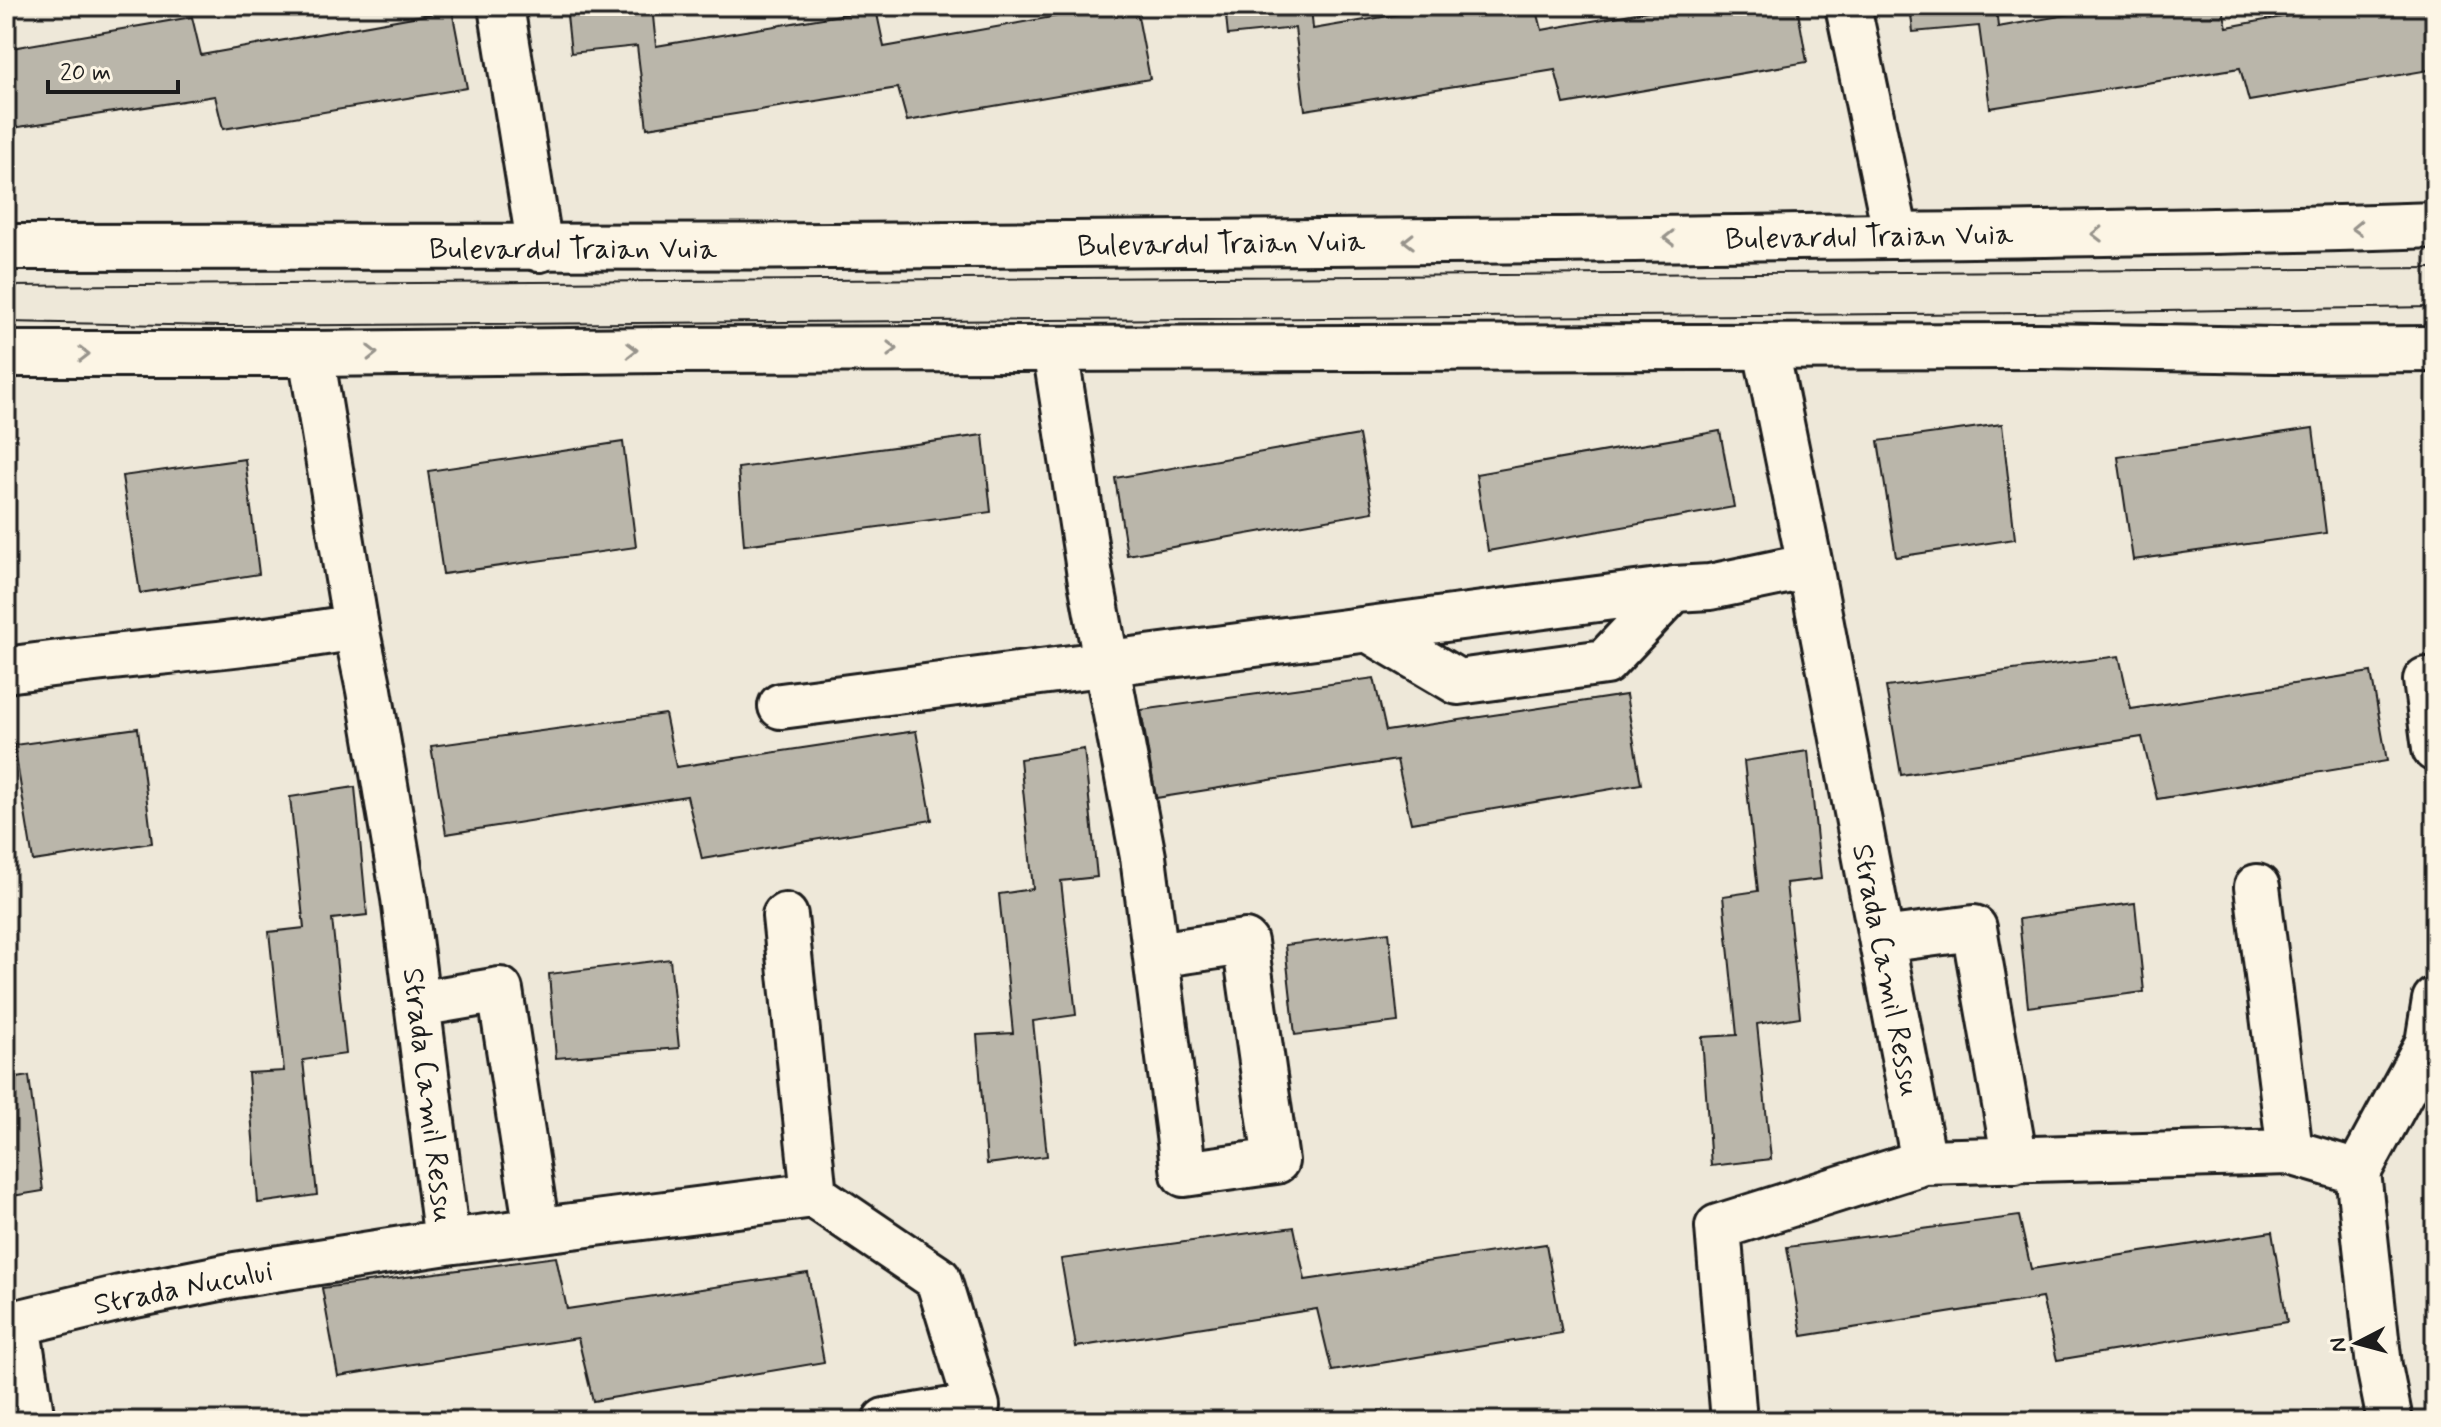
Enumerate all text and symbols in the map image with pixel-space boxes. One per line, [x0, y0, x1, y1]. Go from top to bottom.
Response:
scale bar [48, 44, 178, 94]
text: 20 m [60, 58, 111, 89]
street label: Bulevardul Traian Vuia [1725, 215, 2014, 260]
one-way arrow [2350, 219, 2363, 236]
street label: Bulevardul Traian Vuia [1077, 222, 1366, 267]
one-way arrow [2090, 225, 2103, 243]
street label: Bulevardul Traian Vuia [429, 230, 718, 269]
one-way arrow [1662, 230, 1675, 247]
one-way arrow [1402, 233, 1415, 250]
one-way arrow [886, 340, 899, 358]
one-way arrow [626, 341, 639, 359]
one-way arrow [78, 345, 91, 363]
one-way arrow [366, 345, 379, 362]
street label: Strada Camil Ressu [1842, 841, 1929, 1100]
street label: Strada Camil Ressu [393, 966, 462, 1225]
street label: Strada Nucului [91, 1252, 276, 1325]
north arrow [2317, 1303, 2397, 1383]
text: N [2324, 1336, 2354, 1354]

